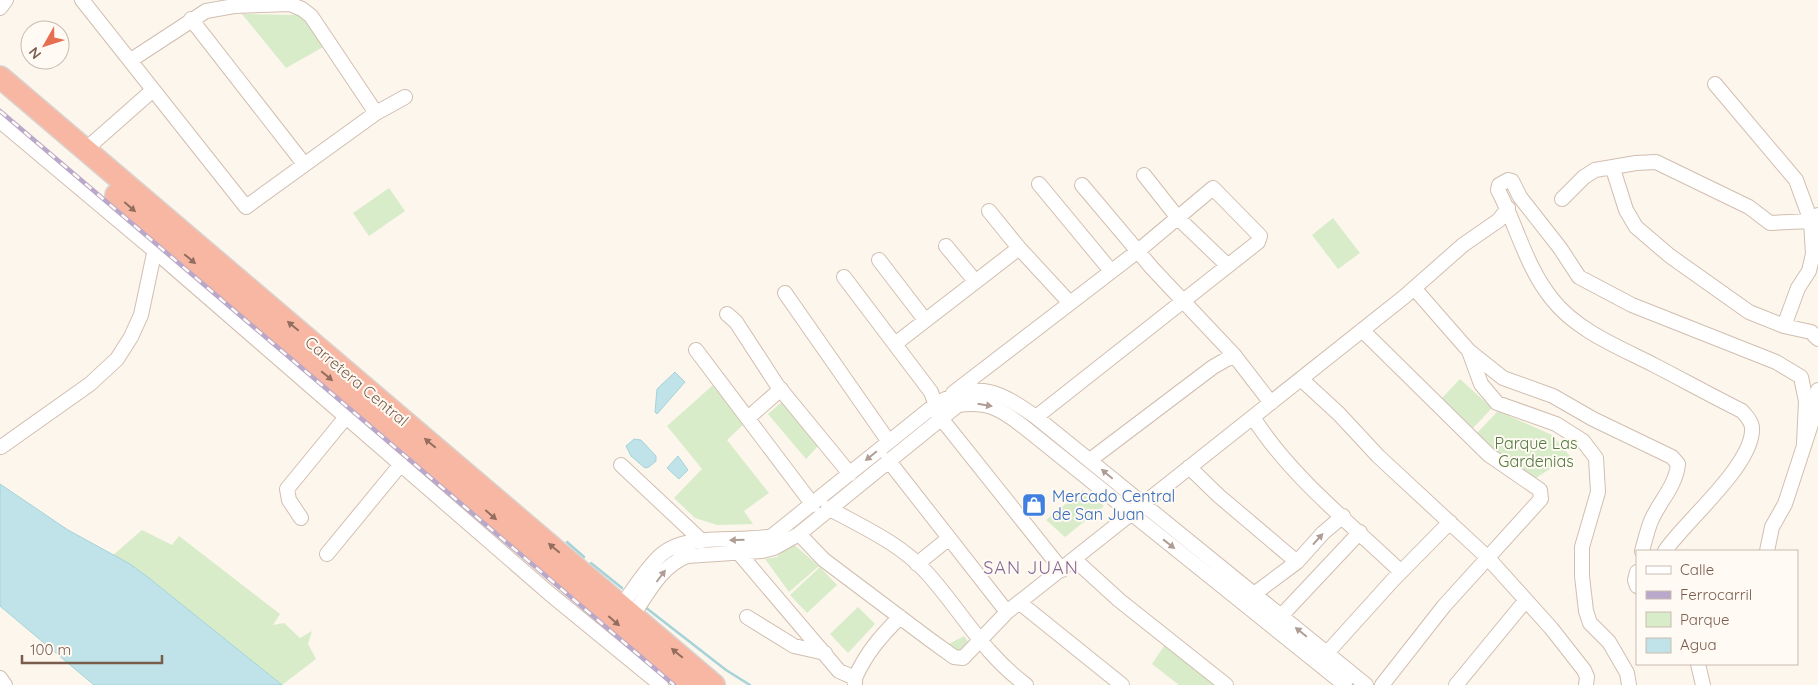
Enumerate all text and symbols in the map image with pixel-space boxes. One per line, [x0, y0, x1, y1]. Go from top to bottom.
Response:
north arrow [20, 20, 70, 70]
text: N [25, 44, 45, 63]
one-way arrow [124, 201, 137, 212]
one-way arrow [184, 253, 197, 264]
one-way arrow [287, 320, 300, 331]
street label: Carretera Central [301, 332, 413, 430]
one-way arrow [321, 370, 334, 381]
one-way arrow [977, 401, 993, 409]
park label: Parque Las Gardenias [1495, 433, 1577, 471]
one-way arrow [424, 437, 437, 448]
one-way arrow [865, 451, 878, 462]
one-way arrow [1101, 469, 1114, 480]
place label: Mercado Central de San Juan [1052, 486, 1175, 524]
shop icon: Mercado Central de San Juan [1021, 492, 1047, 518]
one-way arrow [485, 509, 497, 520]
one-way arrow [1312, 533, 1323, 546]
one-way arrow [729, 536, 745, 544]
one-way arrow [1162, 539, 1175, 550]
one-way arrow [547, 543, 560, 554]
legend [1636, 550, 1798, 665]
district label: SAN JUAN [983, 556, 1079, 579]
text: Calle [1680, 560, 1714, 579]
one-way arrow [656, 569, 666, 582]
text: Ferrocarril [1680, 585, 1752, 604]
text: Parque [1680, 610, 1730, 629]
one-way arrow [608, 615, 621, 626]
one-way arrow [1295, 626, 1308, 637]
scale bar [22, 632, 162, 664]
text: Agua [1680, 635, 1717, 654]
text: 100 m [30, 640, 71, 659]
one-way arrow [671, 648, 684, 659]

